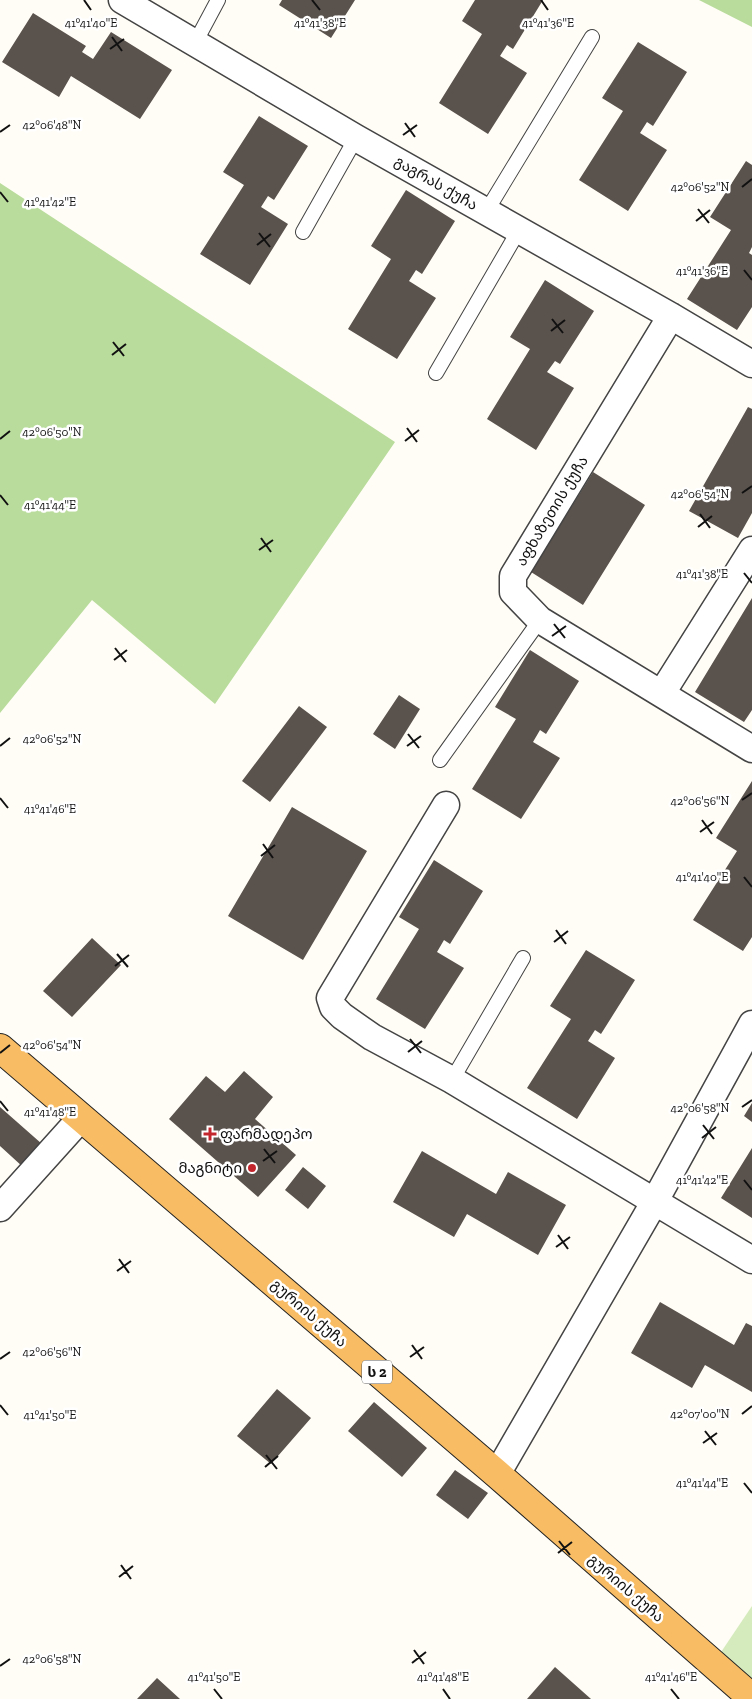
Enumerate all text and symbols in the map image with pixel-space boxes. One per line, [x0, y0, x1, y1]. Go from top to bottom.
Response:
text: 41°41'40"E [65, 16, 117, 30]
text: 41°41'38"E [294, 16, 346, 30]
text: 41°41'36"E [522, 16, 574, 30]
text: 42°06'48"N [23, 118, 82, 132]
street label: გაგრას ქუჩა [391, 152, 481, 214]
text: 42°06'52"N [671, 180, 729, 194]
text: 41°41'42"E [24, 195, 76, 209]
text: 41°41'36"E [676, 264, 728, 278]
text: 42°06'50"N [22, 425, 82, 439]
street label: აფხაზეთის ქუჩა [512, 453, 592, 569]
text: 42°06'54"N [671, 487, 729, 501]
text: 41°41'44"E [24, 498, 76, 512]
text: 41°41'38"E [676, 567, 728, 581]
text: 42°06'52"N [23, 732, 81, 746]
text: 42°06'56"N [671, 794, 730, 808]
text: 41°41'46"E [24, 802, 76, 816]
text: 41°41'40"E [676, 870, 728, 884]
text: 42°06'54"N [23, 1038, 81, 1052]
text: 42°06'58"N [671, 1101, 730, 1115]
text: 41°41'48"E [24, 1105, 76, 1119]
place label: ფარმადეპო [220, 1125, 313, 1143]
marker: ფარმადეპო [204, 1128, 216, 1140]
place label: მაგნიტი [179, 1159, 242, 1177]
marker: მაგნიტი [246, 1162, 258, 1174]
text: 41°41'42"E [676, 1173, 728, 1187]
street label: გურიის ქუჩა [267, 1275, 351, 1351]
text: 42°06'56"N [23, 1345, 82, 1359]
road number: ს 2 [362, 1360, 392, 1384]
text: 42°07'00"N [670, 1407, 730, 1421]
text: 41°41'50"E [24, 1408, 76, 1422]
text: 41°41'44"E [676, 1476, 728, 1490]
street label: გურიის ქუჩა [584, 1550, 668, 1626]
text: 42°06'58"N [23, 1652, 82, 1666]
text: 41°41'50"E [188, 1670, 240, 1684]
text: 41°41'48"E [417, 1670, 469, 1684]
text: 41°41'46"E [645, 1670, 697, 1684]

